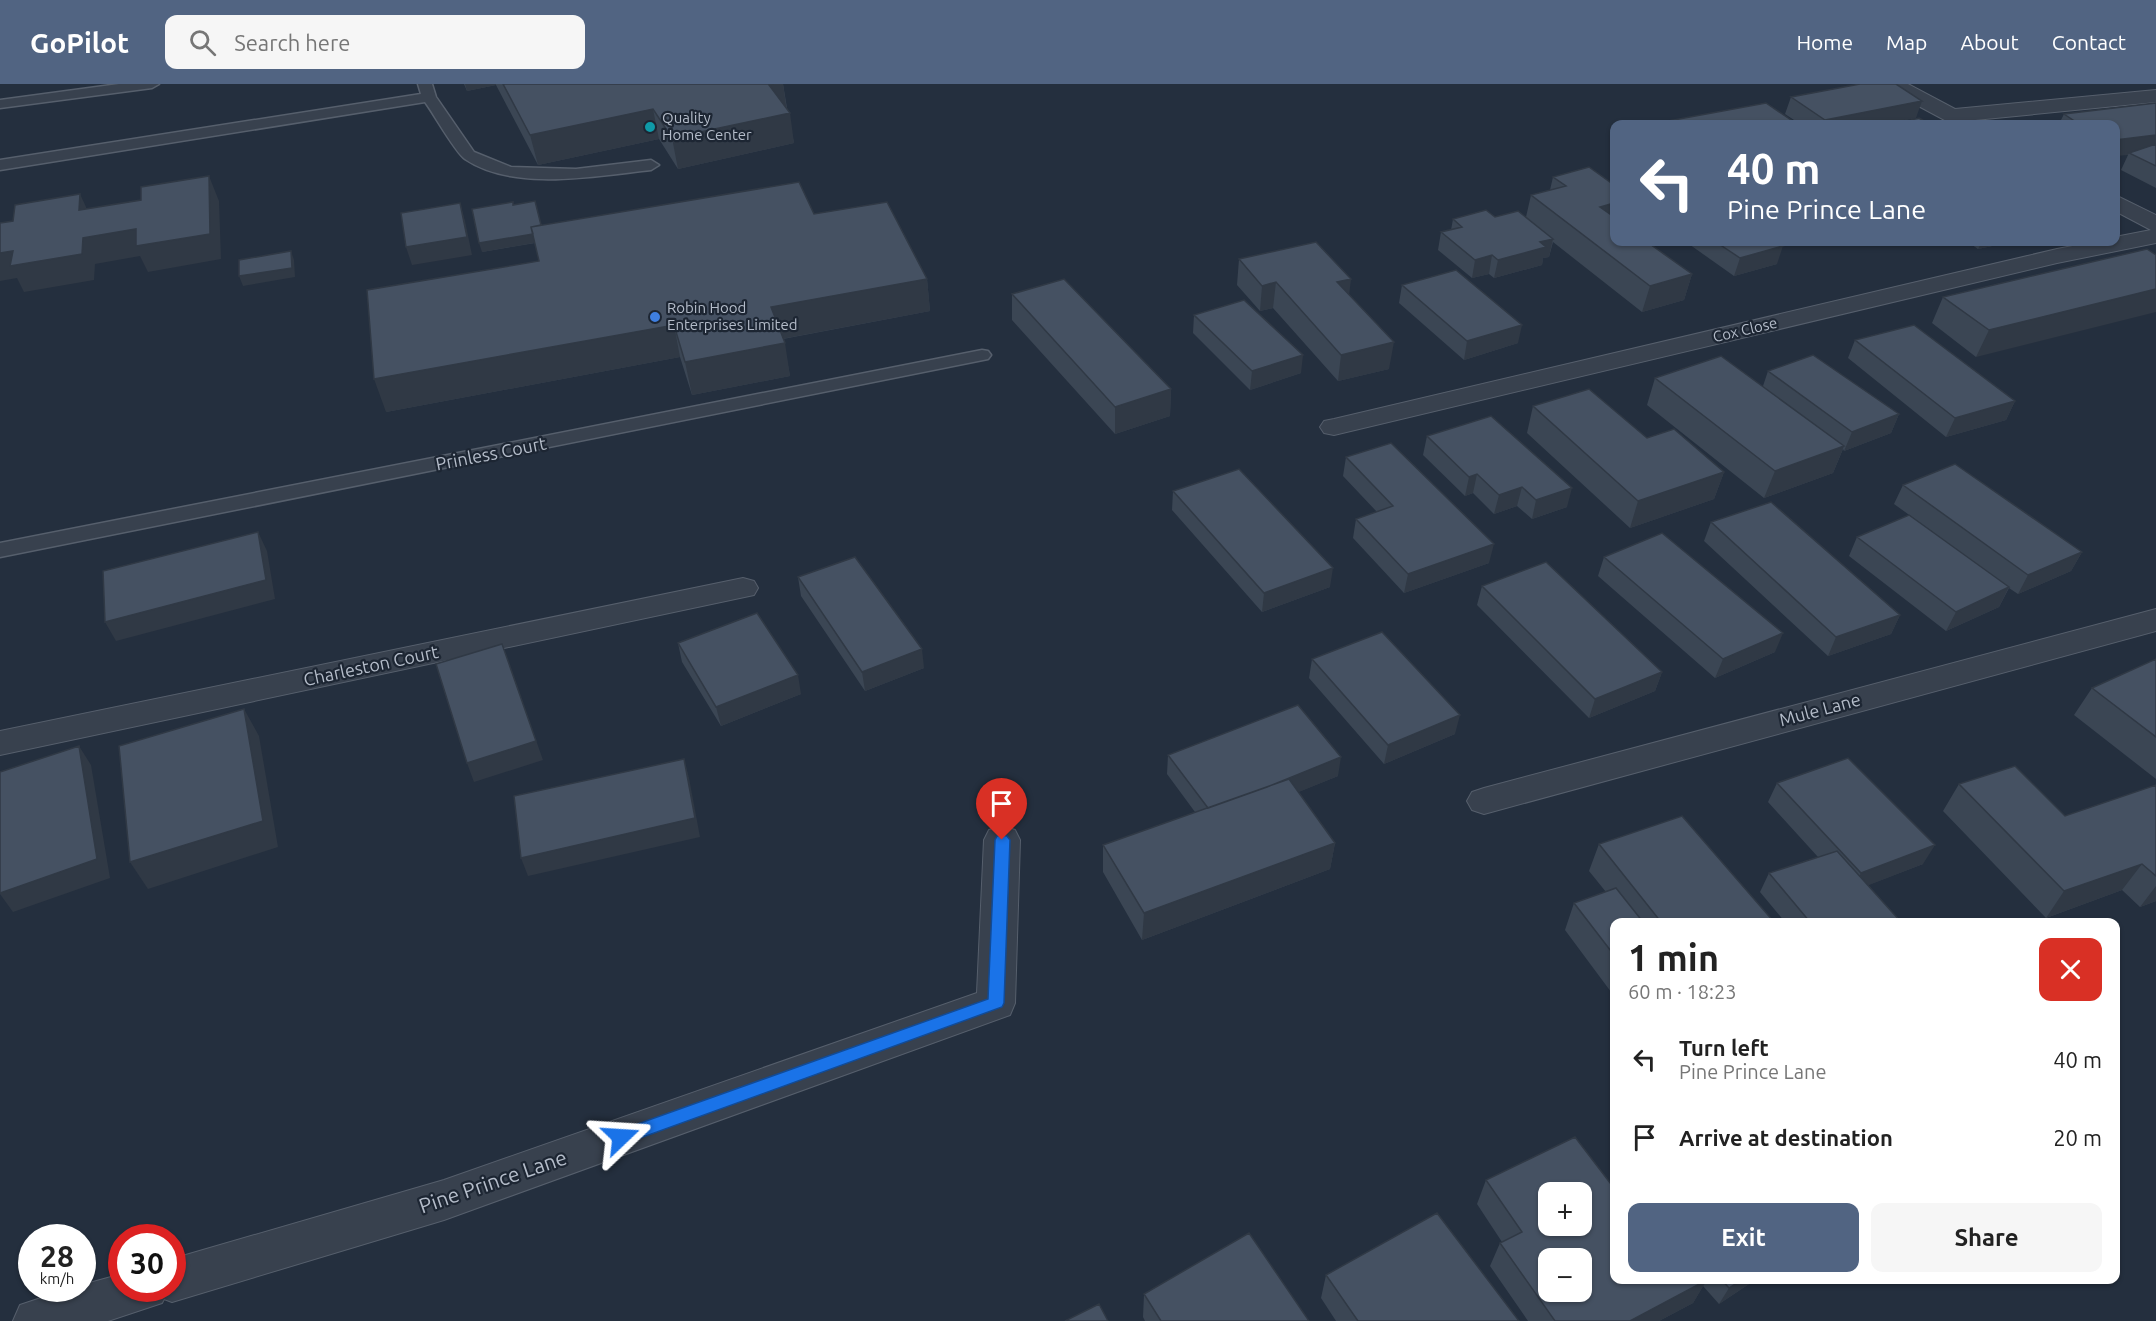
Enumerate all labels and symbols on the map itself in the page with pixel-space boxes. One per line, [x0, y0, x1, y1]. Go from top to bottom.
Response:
place label: Quality Home Center [662, 109, 752, 143]
marker: Quality Home Center [643, 120, 657, 134]
place label: Robin Hood Enterprises Limited [667, 299, 797, 333]
marker: Robin Hood Enterprises Limited [648, 310, 662, 324]
street label: Cox Close [1711, 314, 1779, 345]
street label: Prinless Court [434, 432, 548, 474]
street label: Charleston Court [301, 641, 440, 689]
street label: Mule Lane [1777, 689, 1863, 729]
pin [976, 778, 1027, 840]
position arrow [589, 1105, 653, 1169]
street label: Pine Prince Lane [416, 1144, 570, 1218]
speed limit sign: 30 [108, 1224, 186, 1302]

